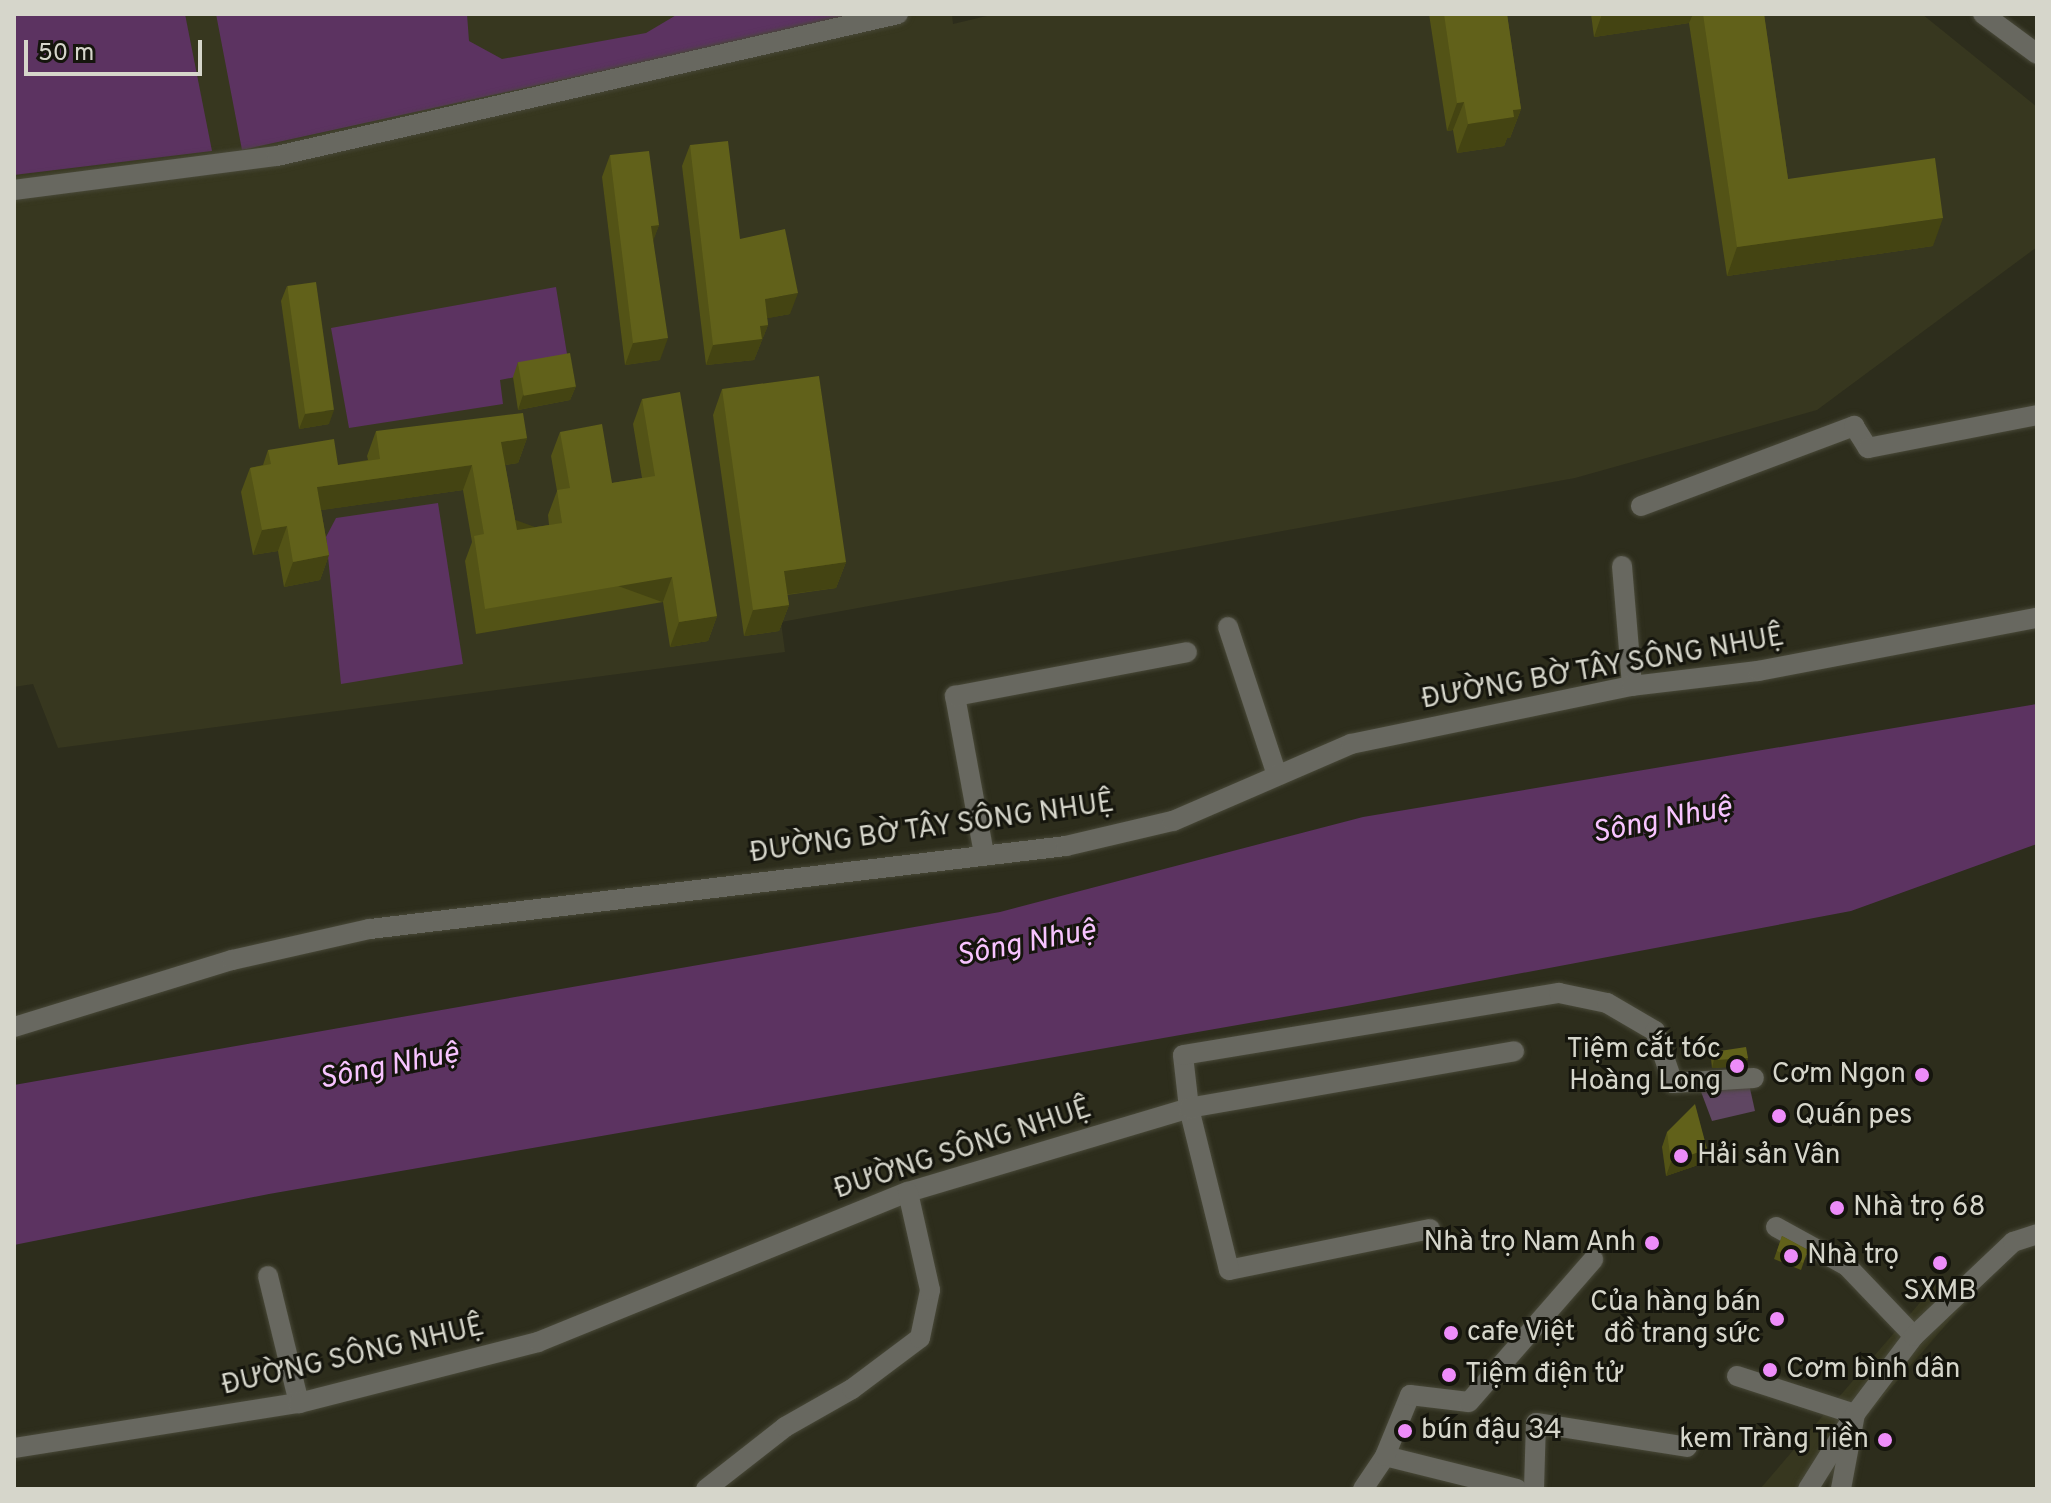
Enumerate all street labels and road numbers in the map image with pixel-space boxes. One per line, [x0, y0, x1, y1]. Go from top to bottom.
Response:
street label: ĐƯỜNG BỜ TÂY SÔNG NHUỆ [1418, 620, 1788, 718]
street label: ĐƯỜNG BỜ TÂY SÔNG NHUỆ [747, 787, 1117, 871]
street label: ĐƯỜNG SÔNG NHUỆ [830, 1093, 1096, 1207]
street label: ĐƯỜNG SÔNG NHUỆ [219, 1310, 487, 1404]

